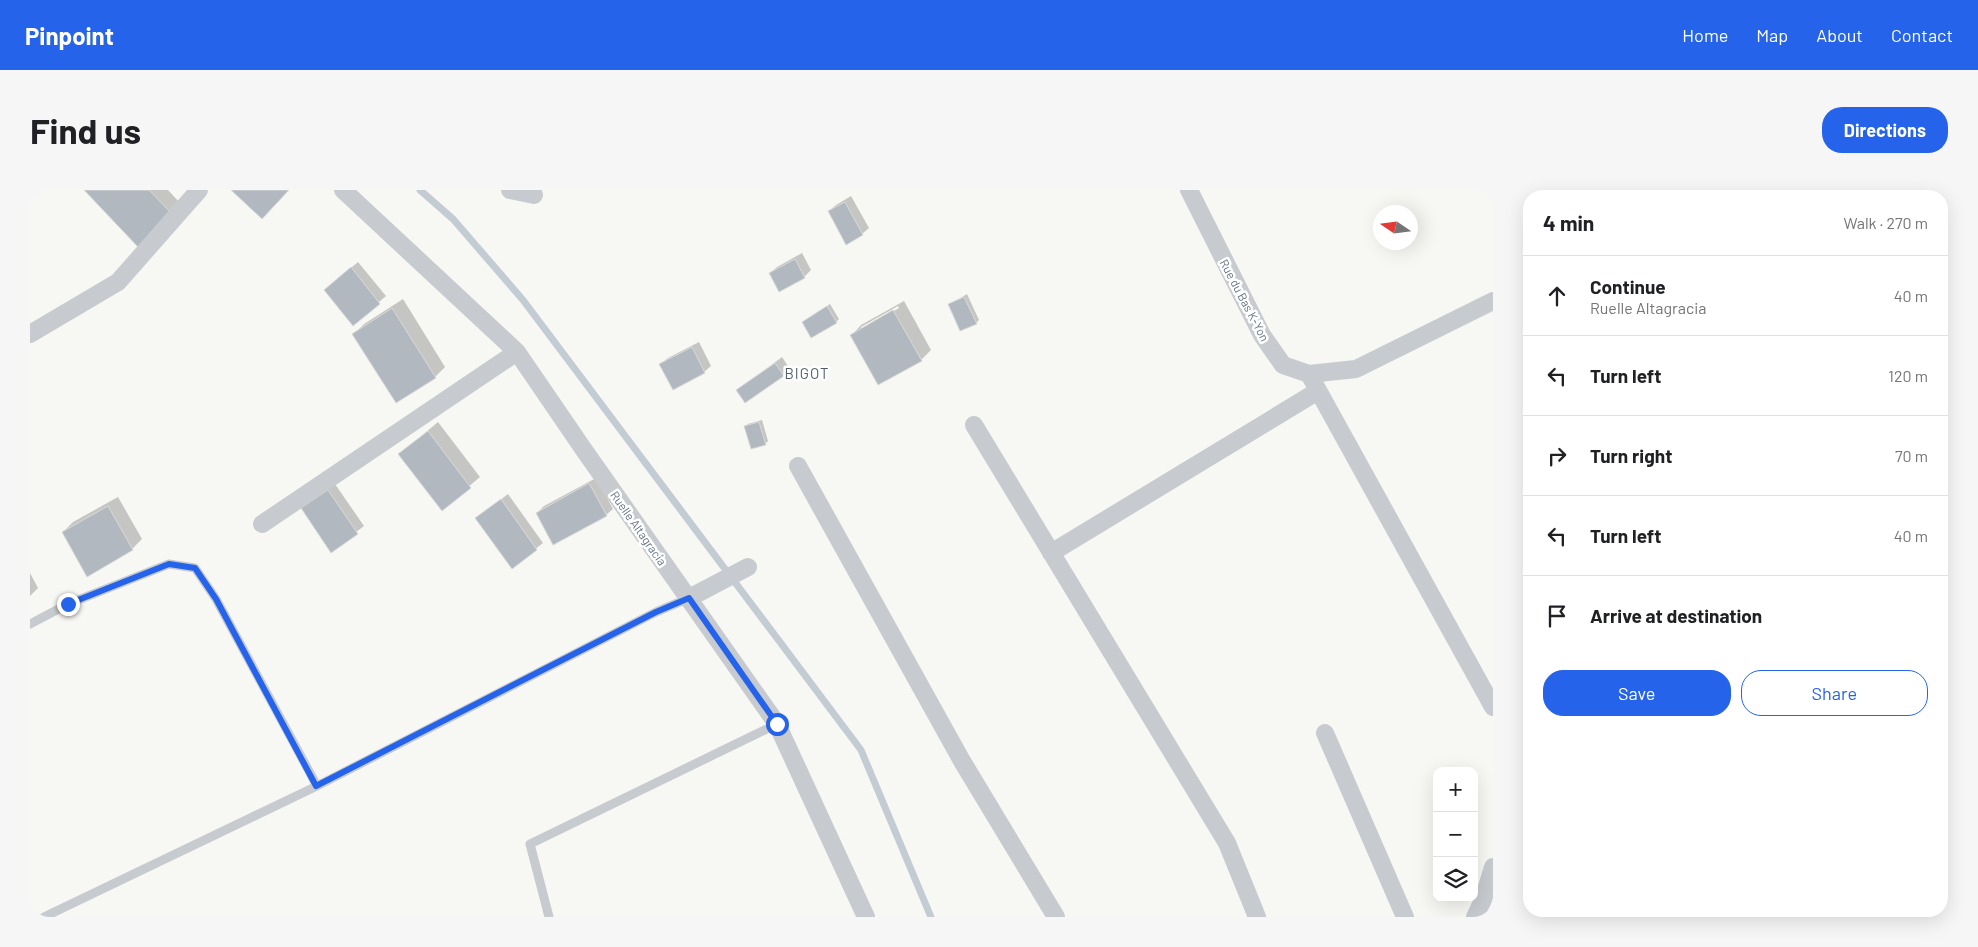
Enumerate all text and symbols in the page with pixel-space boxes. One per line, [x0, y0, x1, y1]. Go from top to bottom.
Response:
text: Pinpoint [25, 21, 114, 50]
text: Home [1682, 24, 1728, 46]
text: Map [1756, 24, 1788, 46]
text: About [1816, 24, 1863, 46]
text: Contact [1891, 24, 1953, 46]
button: Directions [1822, 107, 1948, 153]
text: Find us [30, 109, 141, 151]
north arrow [1373, 205, 1418, 250]
text: 4 min [1543, 210, 1594, 235]
text: Walk · 270 m [1843, 213, 1928, 232]
street label: Rue du Bas K-Yon [1218, 257, 1272, 343]
text: Continue [1590, 275, 1666, 298]
icon: ahead [1543, 282, 1571, 310]
text: 40 m [1894, 286, 1928, 305]
text: Ruelle Altagracia [1590, 298, 1706, 317]
icon: left [1543, 362, 1571, 390]
district label: BIGOT [784, 364, 830, 382]
text: Turn left [1590, 364, 1661, 387]
text: 120 m [1888, 366, 1928, 385]
icon: right [1543, 442, 1571, 470]
text: Turn right [1590, 444, 1672, 467]
text: 70 m [1895, 446, 1928, 465]
street label: Ruelle Altagracia [608, 488, 670, 568]
icon: left [1543, 522, 1571, 550]
text: Turn left [1590, 524, 1661, 547]
text: 40 m [1894, 526, 1928, 545]
route end [57, 593, 80, 616]
icon: arrive [1543, 602, 1571, 630]
text: Arrive at destination [1590, 604, 1762, 627]
button: Save [1543, 670, 1731, 716]
button: Share [1741, 670, 1928, 716]
route start [766, 713, 789, 736]
map controls [1433, 767, 1478, 902]
button: + [1433, 767, 1478, 812]
button: − [1433, 812, 1478, 857]
button: layers [1433, 857, 1478, 902]

